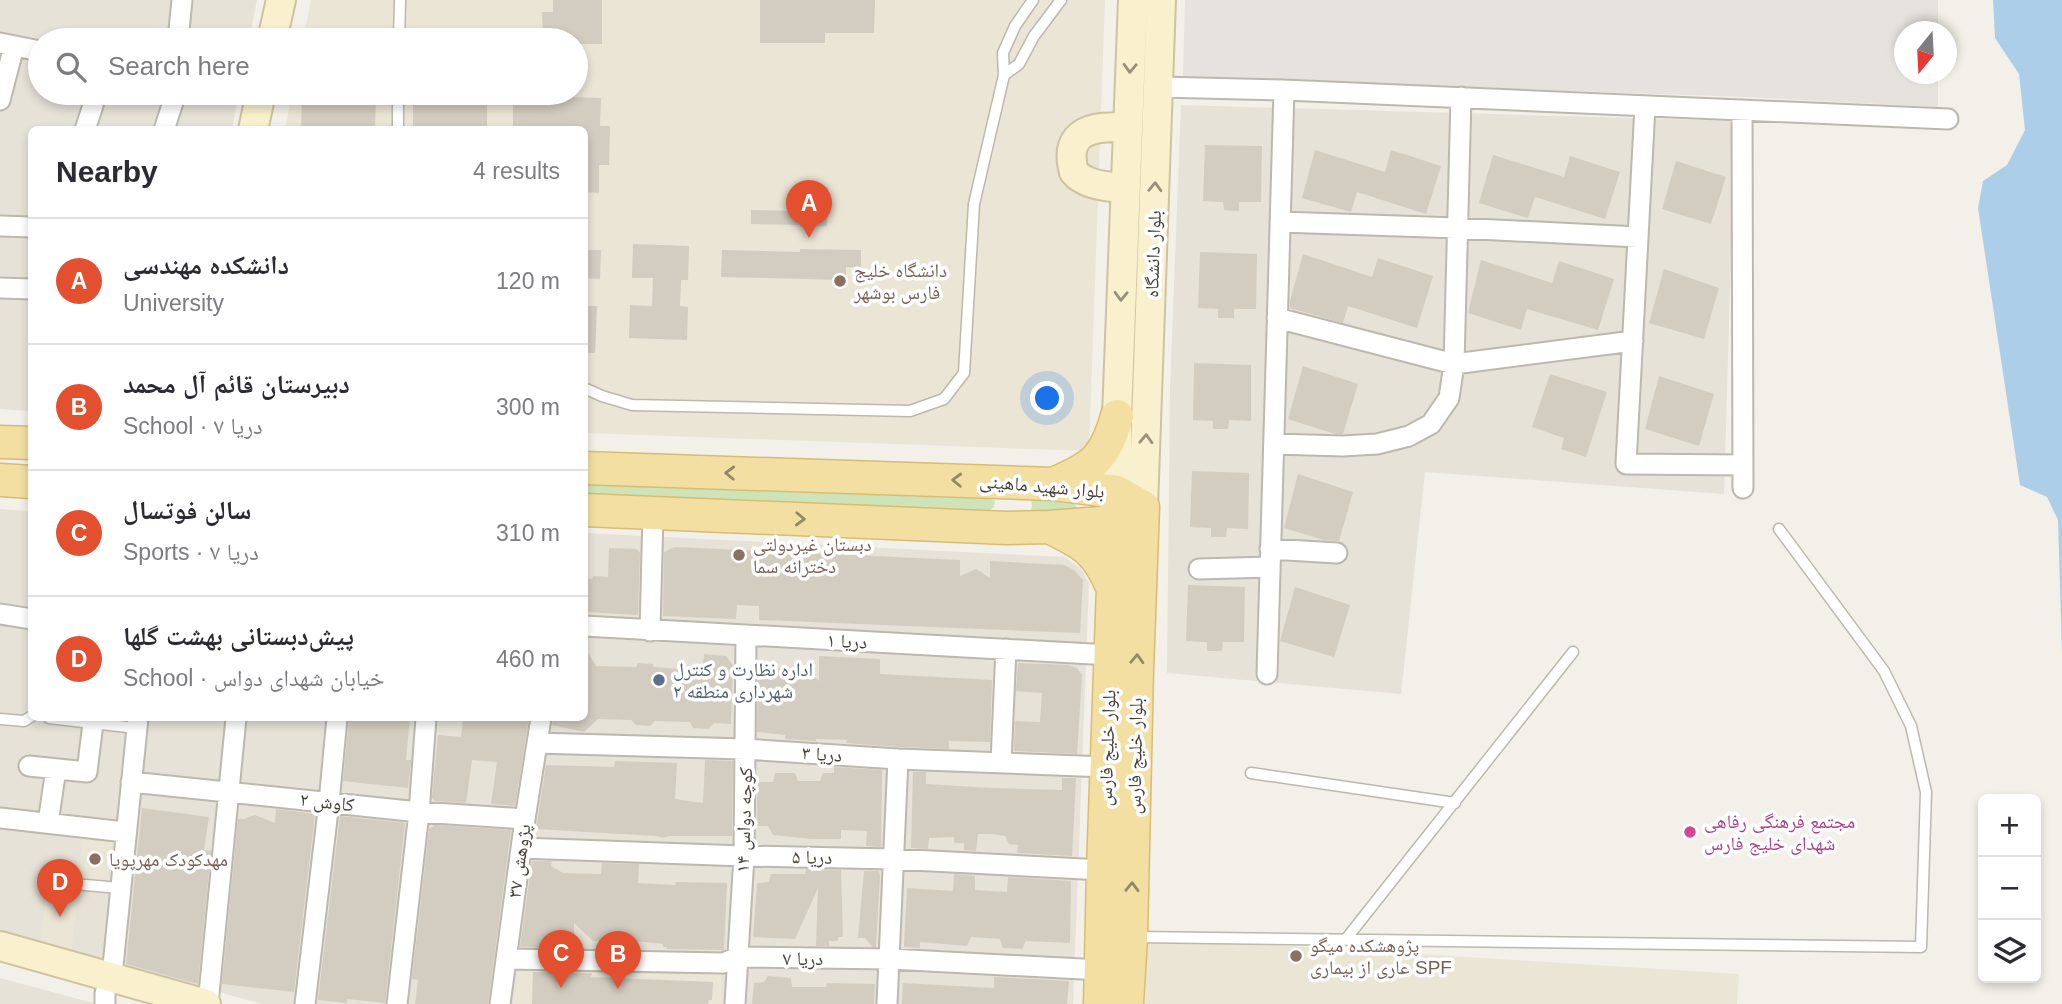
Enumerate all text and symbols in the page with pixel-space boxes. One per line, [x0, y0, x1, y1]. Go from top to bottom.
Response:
north arrow [1894, 21, 1957, 84]
search box [28, 28, 588, 105]
icon: search [52, 48, 90, 86]
text: Search here [108, 51, 250, 81]
one-way arrow [1123, 63, 1138, 74]
text: Nearby [56, 155, 158, 188]
text: 4 results [473, 158, 560, 184]
pin: A [786, 180, 832, 238]
one-way arrow [1147, 181, 1163, 192]
street label: بلوار دانشگاه [1141, 210, 1166, 298]
text: دانشکده مهندسی [123, 250, 289, 280]
place label: دانشگاه خلیج فارس بوشهر [853, 260, 947, 304]
text: A [71, 268, 87, 294]
text: 120 m [496, 268, 560, 294]
marker: دانشگاه خلیج فارس بوشهر [832, 273, 848, 289]
text: University [123, 290, 224, 316]
one-way arrow [1114, 290, 1129, 301]
text: دبیرستان قائم آل محمد [123, 369, 350, 399]
your location [1030, 381, 1064, 415]
text: B [71, 394, 87, 420]
text: 300 m [496, 394, 560, 420]
text: School · دریا ۷ [123, 413, 263, 439]
one-way arrow [1138, 433, 1154, 444]
one-way arrow [724, 465, 735, 480]
street label: بلوار شهید ماهینی [979, 470, 1105, 503]
one-way arrow [951, 472, 962, 488]
text: سالن فوتسال [123, 495, 251, 525]
one-way arrow [794, 512, 805, 527]
text: C [71, 520, 87, 546]
text: 310 m [496, 520, 560, 546]
place label: دبستان غیردولتی دخترانه سما [753, 534, 872, 578]
text: Sports · دریا ۷ [123, 539, 259, 565]
marker: دبستان غیردولتی دخترانه سما [731, 547, 747, 563]
text: پیش‌دبستانی بهشت گلها [123, 621, 354, 651]
street label: دریا ۱ [826, 629, 868, 654]
text: D [71, 646, 87, 672]
text: 460 m [496, 646, 560, 672]
one-way arrow [1130, 654, 1145, 665]
place label: اداره‌ نظارت و کنترل شهرداری منطقه ۲ [673, 659, 813, 703]
text: School · خیابان شهدای دواس [123, 665, 384, 691]
marker: اداره‌ نظارت و کنترل شهرداری منطقه ۲ [651, 672, 667, 688]
street label: بلوار خلیج‌ فارس [1094, 689, 1122, 807]
street label: بلوار خلیج ‌فارس [1123, 697, 1149, 815]
street label: دریا ۳ [801, 742, 843, 767]
street label: کوچه دواس ۱۴ [732, 767, 757, 873]
street label: کاوش ۲ [299, 789, 355, 816]
map controls [1978, 794, 2041, 983]
button: + [1978, 794, 2041, 857]
place label: مجتمع فرهنگی رفاهی شهدای خلیج فارس [1704, 811, 1855, 856]
street label: پژوهش ۳۷ [503, 823, 536, 899]
marker: مجتمع فرهنگی رفاهی شهدای خلیج فارس [1682, 824, 1698, 840]
street label: دریا ۵ [792, 846, 832, 869]
place label: مهدکودک مهرپویا [109, 849, 228, 871]
marker: مهدکودک مهرپویا [87, 851, 103, 867]
button: − [1978, 857, 2041, 920]
pin: D [37, 859, 83, 917]
one-way arrow [1124, 881, 1140, 892]
button: layers [1978, 920, 2041, 983]
pin: C [538, 930, 584, 988]
pin: B [595, 931, 641, 989]
place label: پژوهشکده میگو عاری از بیماری SPF [1310, 935, 1452, 979]
street label: دریا ۷ [783, 948, 823, 970]
marker: پژوهشکده میگو عاری از بیماری SPF [1288, 948, 1304, 964]

